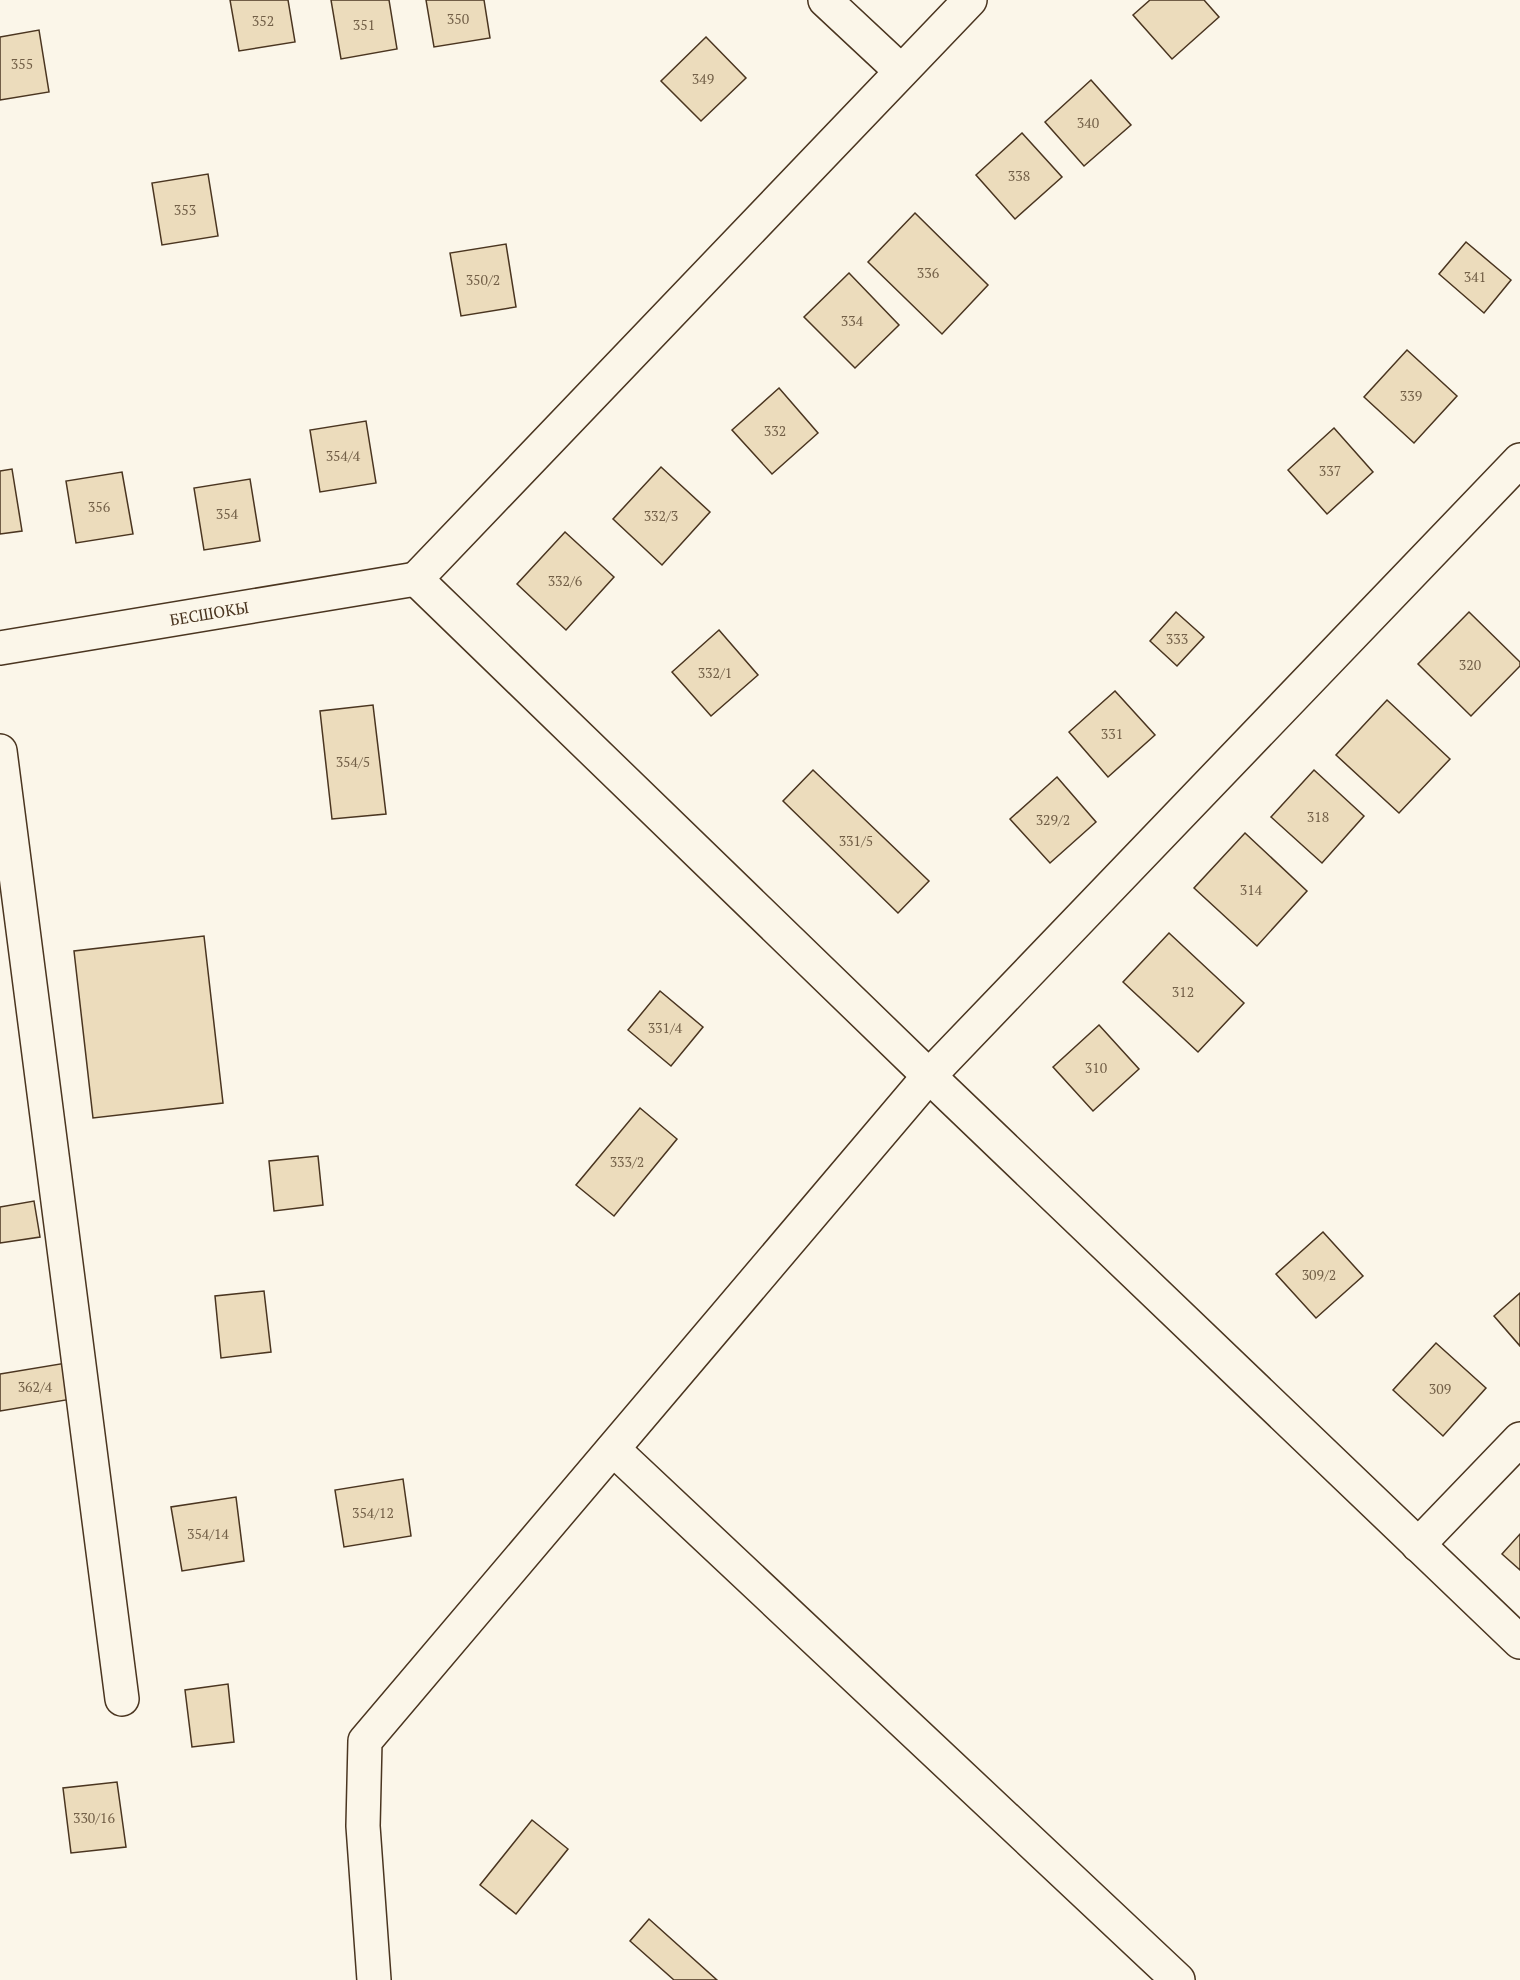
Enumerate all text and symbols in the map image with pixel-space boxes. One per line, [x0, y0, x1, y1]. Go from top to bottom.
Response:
house number: 350 [447, 9, 469, 28]
house number: 352 [252, 11, 274, 30]
house number: 351 [353, 15, 375, 34]
house number: 355 [11, 54, 33, 73]
house number: 349 [692, 69, 714, 88]
house number: 340 [1077, 113, 1099, 132]
house number: 338 [1008, 166, 1030, 185]
house number: 353 [174, 200, 196, 219]
house number: 336 [917, 263, 940, 282]
house number: 341 [1464, 267, 1486, 286]
house number: 350/2 [466, 270, 500, 289]
house number: 334 [841, 311, 864, 330]
house number: 339 [1400, 386, 1422, 405]
house number: 332 [764, 421, 786, 440]
house number: 354/4 [326, 446, 361, 465]
house number: 337 [1319, 461, 1341, 480]
house number: 356 [88, 497, 111, 516]
house number: 354 [216, 504, 239, 523]
house number: 332/3 [644, 506, 678, 525]
house number: 332/6 [548, 571, 583, 590]
street label: БЕСШОКЫ [168, 596, 251, 631]
house number: 333 [1166, 629, 1188, 648]
house number: 320 [1459, 655, 1481, 674]
house number: 332/1 [698, 663, 732, 682]
house number: 331 [1101, 724, 1123, 743]
house number: 354/5 [336, 752, 370, 771]
house number: 318 [1307, 807, 1329, 826]
house number: 329/2 [1036, 810, 1070, 829]
house number: 331/5 [839, 831, 873, 850]
house number: 314 [1240, 880, 1263, 899]
house number: 312 [1172, 982, 1194, 1001]
house number: 331/4 [648, 1018, 683, 1037]
house number: 310 [1085, 1058, 1107, 1077]
house number: 333/2 [610, 1152, 644, 1171]
house number: 309/2 [1302, 1265, 1336, 1284]
house number: 362/4 [18, 1377, 53, 1396]
house number: 309 [1429, 1379, 1451, 1398]
house number: 354/12 [352, 1503, 394, 1522]
house number: 354/14 [187, 1524, 230, 1543]
house number: 330/16 [73, 1808, 116, 1827]

